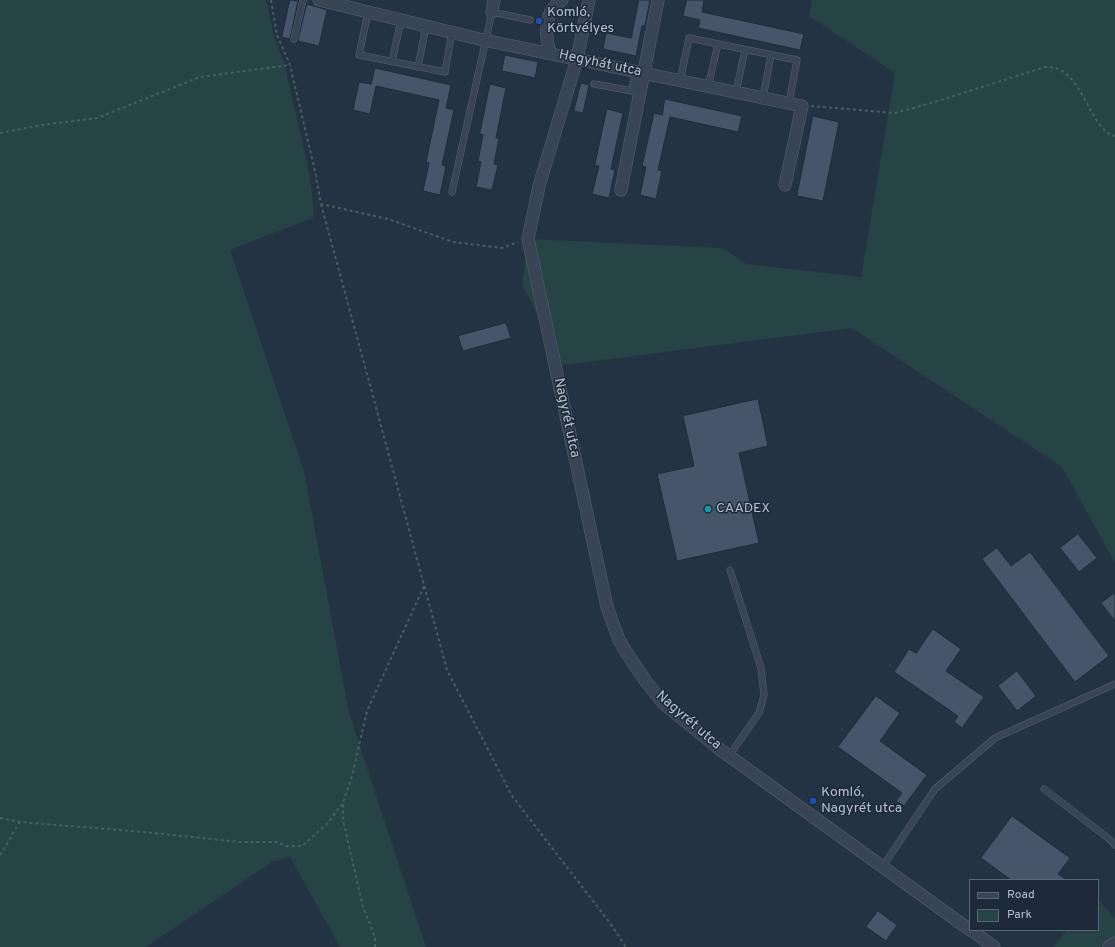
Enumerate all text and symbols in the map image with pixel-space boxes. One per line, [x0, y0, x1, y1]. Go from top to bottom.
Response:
place label: Komló, Körtvélyes [547, 5, 614, 38]
marker: Komló, Körtvélyes [534, 16, 544, 26]
street label: Hegyhát utca [557, 47, 643, 81]
street label: Nagyrét utca [549, 377, 583, 459]
place label: CAADEX [716, 501, 770, 517]
marker: CAADEX [703, 504, 713, 514]
street label: Nagyrét utca [652, 688, 724, 754]
place label: Komló, Nagyrét utca [821, 785, 902, 818]
marker: Komló, Nagyrét utca [808, 796, 818, 806]
legend [969, 879, 1099, 931]
text: Road [1007, 887, 1035, 903]
text: Park [1007, 907, 1032, 923]

